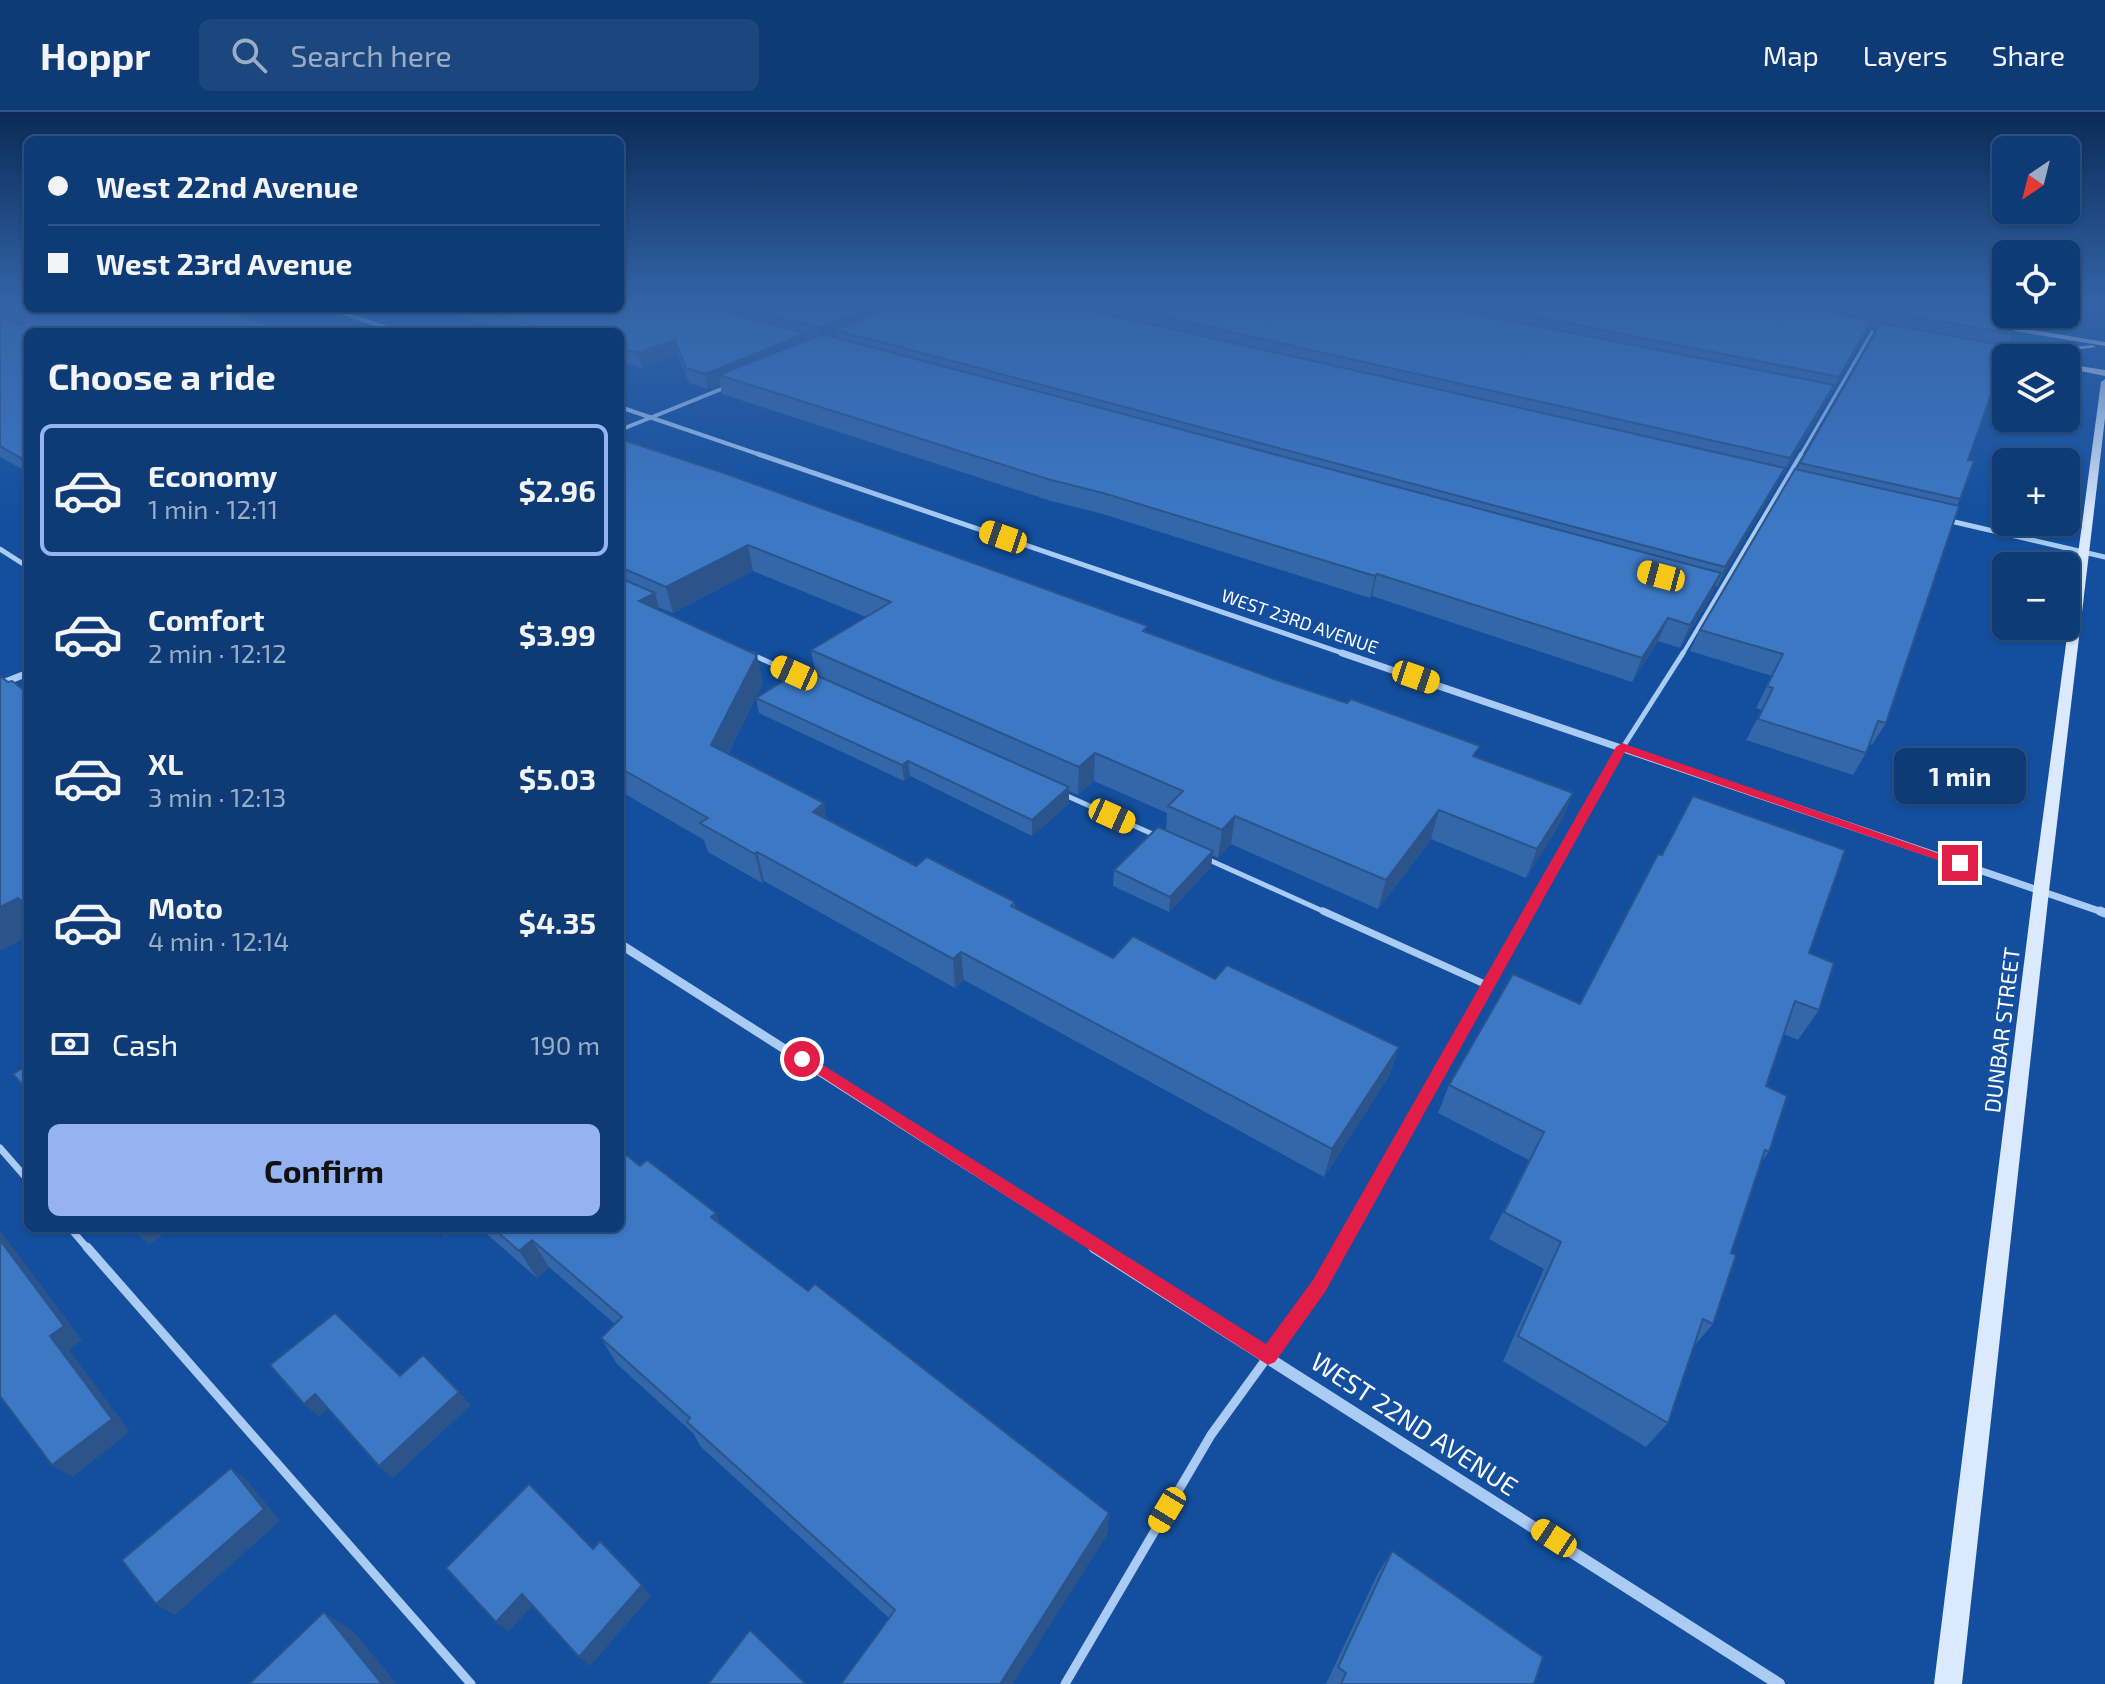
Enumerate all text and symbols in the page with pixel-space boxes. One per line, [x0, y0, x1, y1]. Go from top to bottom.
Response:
search box [199, 19, 759, 91]
text: Hoppr [40, 32, 151, 78]
icon: search [227, 33, 271, 77]
text: Search here [291, 37, 452, 73]
text: Map [1763, 38, 1819, 72]
text: Layers [1863, 38, 1948, 72]
text: Share [1992, 38, 2065, 72]
north arrow [1992, 136, 2080, 224]
map controls [1992, 136, 2080, 640]
text: West 22nd Avenue [96, 168, 358, 204]
button: locate [1992, 240, 2080, 328]
text: West 23rd Avenue [96, 245, 353, 281]
button: layers [1992, 344, 2080, 432]
text: Choose a ride [48, 354, 276, 397]
button: + [1992, 448, 2080, 536]
icon: car [52, 454, 124, 526]
text: Economy [148, 457, 277, 493]
text: $2.96 [518, 472, 596, 508]
text: 1 min · 12:11 [148, 493, 278, 524]
car [976, 518, 1030, 556]
button: − [1992, 552, 2080, 640]
car [1635, 558, 1687, 594]
street label: WEST 23RD AVENUE [1219, 584, 1381, 658]
icon: car [52, 598, 124, 670]
text: Comfort [148, 601, 265, 637]
text: $3.99 [519, 616, 596, 652]
text: 2 min · 12:12 [148, 637, 287, 668]
car [767, 652, 821, 694]
car [1389, 658, 1443, 696]
icon: car [52, 742, 124, 814]
text: XL [148, 745, 183, 781]
callout: 1 min [1894, 747, 2026, 803]
text: $5.03 [519, 760, 596, 796]
text: 1 min [1929, 760, 1991, 791]
text: 3 min · 12:13 [148, 781, 286, 812]
car [1085, 795, 1139, 837]
route end [1942, 845, 1978, 881]
icon: car [52, 886, 124, 958]
text: Moto [148, 889, 223, 925]
text: $4.35 [519, 904, 596, 940]
text: 4 min · 12:14 [148, 925, 289, 956]
street label: DUNBAR STREET [1978, 945, 2024, 1114]
icon: cash [48, 1022, 92, 1066]
text: Cash [112, 1026, 178, 1062]
text: 190 m [531, 1029, 600, 1060]
route start [784, 1041, 820, 1077]
button: Confirm [48, 1124, 600, 1216]
street label: WEST 22ND AVENUE [1306, 1345, 1524, 1501]
car [1144, 1483, 1190, 1537]
car [1527, 1515, 1581, 1561]

